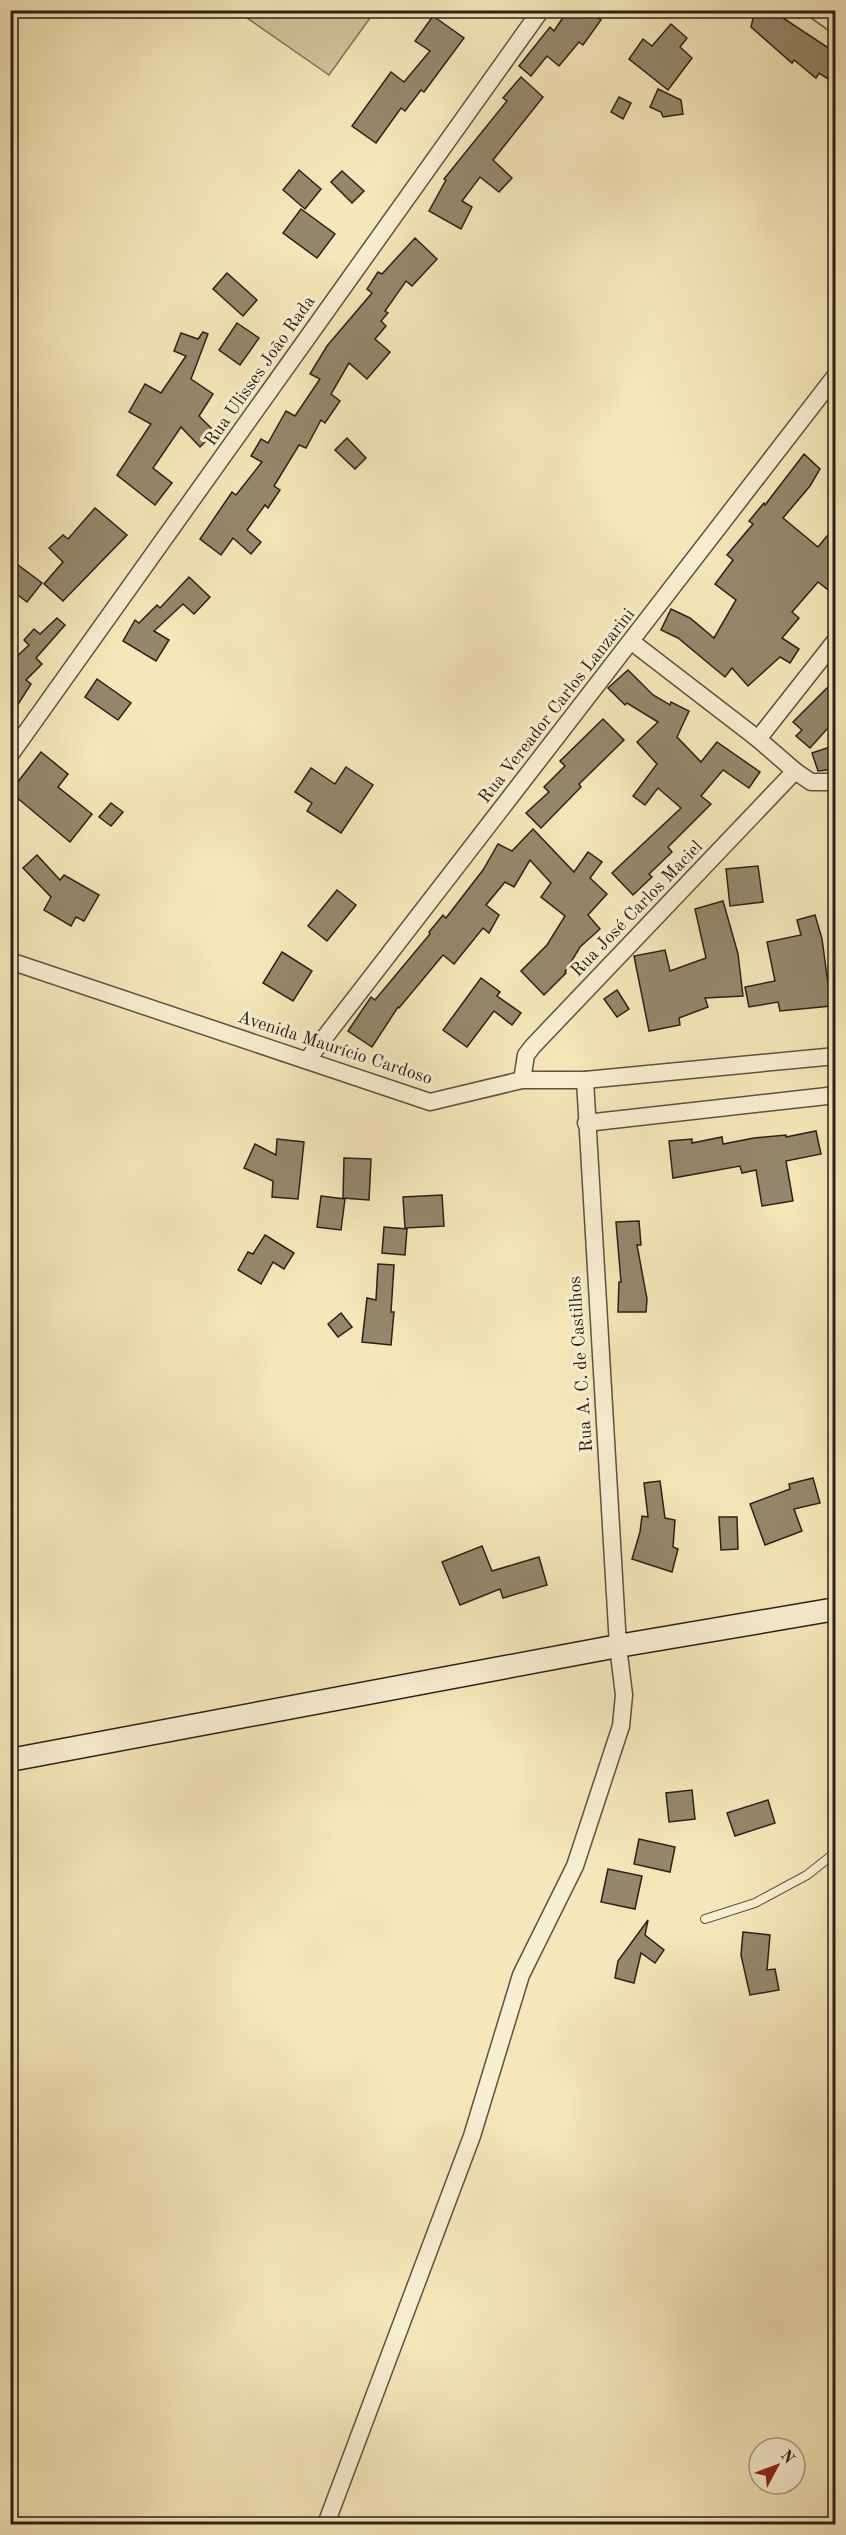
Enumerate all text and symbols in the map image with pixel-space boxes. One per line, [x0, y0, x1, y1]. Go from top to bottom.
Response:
street label: Rua Ulisses João Rada [201, 293, 319, 449]
street label: Rua Vereador Carlos Lanzarini [476, 605, 639, 807]
street label: Rua José Carlos Maciel [568, 838, 706, 980]
street label: Avenida Maurício Cardoso [236, 1008, 435, 1088]
street label: Rua A. C. de Castilhos [566, 1275, 596, 1453]
north arrow [747, 2436, 807, 2496]
text: N [777, 2448, 797, 2468]

